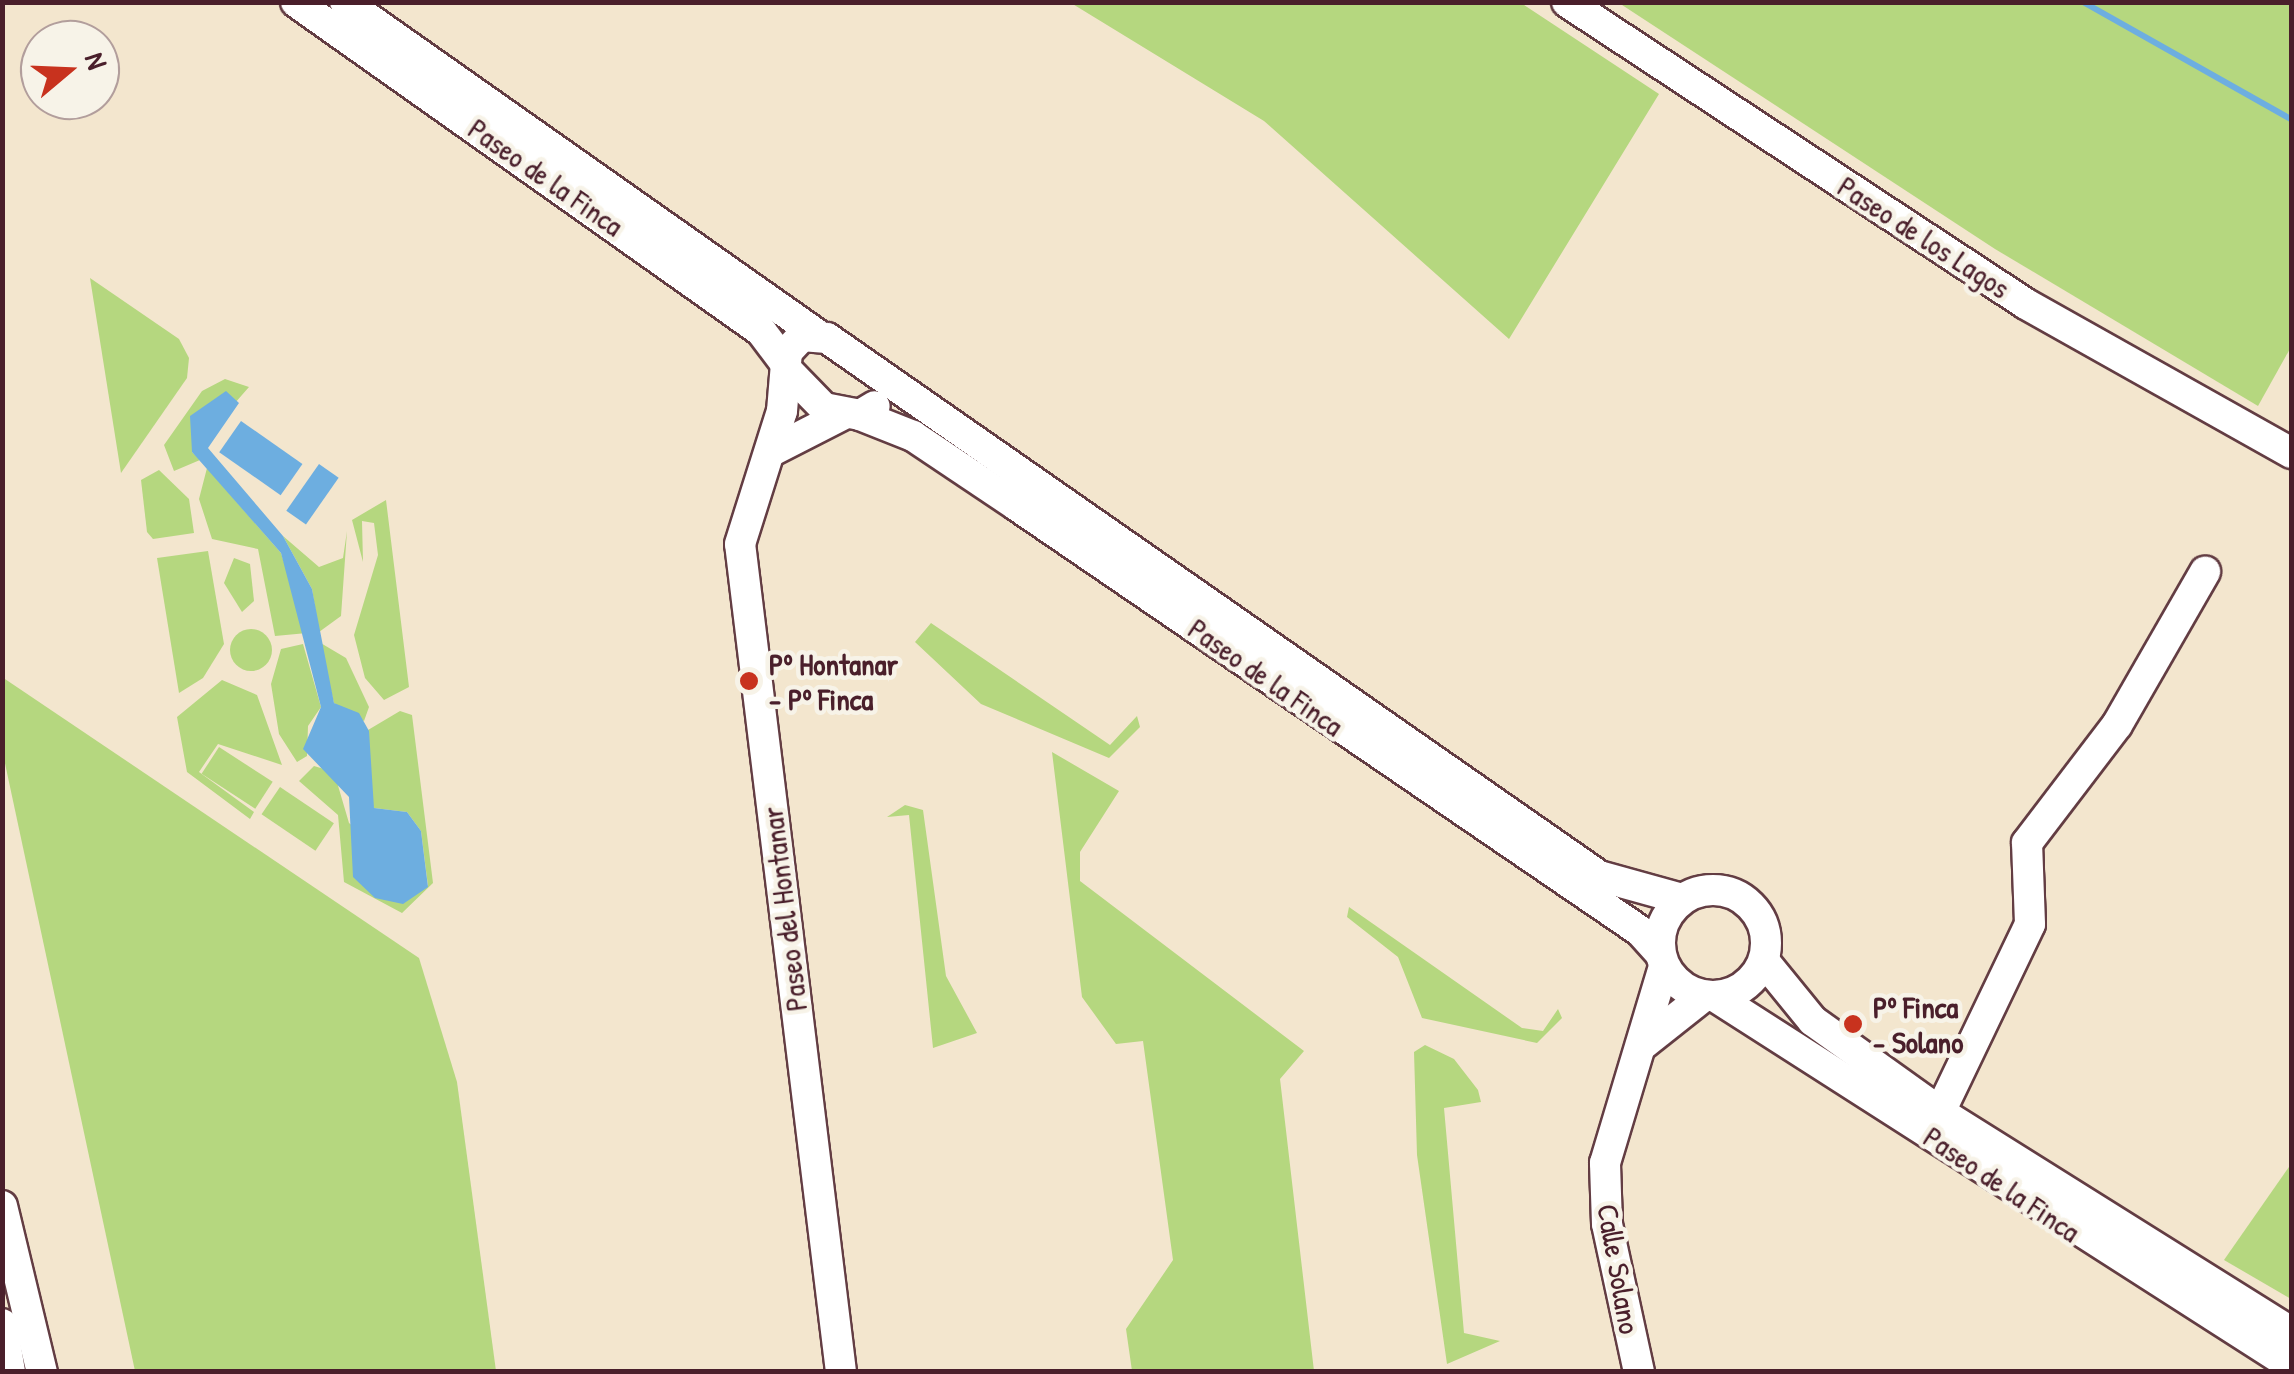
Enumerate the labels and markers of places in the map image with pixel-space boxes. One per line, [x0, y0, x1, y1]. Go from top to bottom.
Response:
place label: Pº Hontanar - Pº Finca [769, 646, 898, 716]
marker: Pº Hontanar - Pº Finca [738, 670, 760, 692]
place label: Pº Finca - Solano [1873, 989, 1963, 1060]
marker: Pº Finca - Solano [1842, 1013, 1864, 1035]

